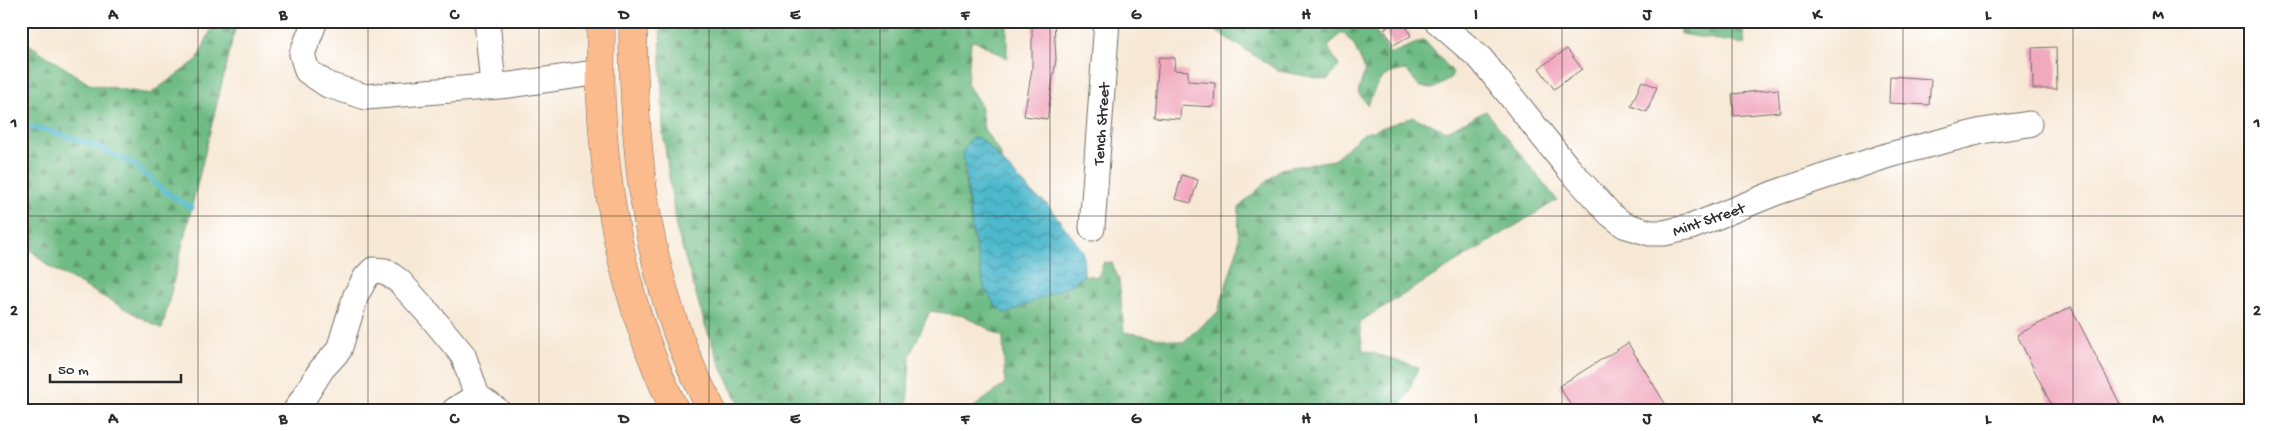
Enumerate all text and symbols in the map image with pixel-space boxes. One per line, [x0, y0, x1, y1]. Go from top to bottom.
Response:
text: A [107, 7, 119, 26]
text: B [278, 7, 288, 26]
text: C [449, 7, 460, 26]
text: D [617, 7, 630, 26]
text: E [790, 7, 801, 26]
text: F [960, 7, 971, 26]
text: G [1131, 7, 1142, 26]
text: H [1301, 7, 1311, 26]
text: I [1474, 7, 1478, 26]
text: J [1642, 7, 1653, 26]
text: K [1812, 7, 1824, 26]
text: L [1985, 7, 1992, 26]
text: M [2152, 7, 2164, 26]
street label: Tench Street [1091, 81, 1116, 167]
text: 1 [10, 115, 17, 134]
text: 1 [2253, 115, 2260, 134]
street label: Mint Street [1671, 200, 1749, 243]
text: 2 [10, 303, 18, 322]
text: 2 [2253, 303, 2261, 322]
scale bar [50, 351, 181, 383]
text: 50 m [58, 362, 89, 380]
text: A [107, 411, 119, 430]
text: B [278, 411, 288, 430]
text: C [449, 411, 460, 430]
text: D [617, 411, 630, 430]
text: E [790, 411, 801, 430]
text: F [960, 411, 971, 430]
text: G [1131, 411, 1142, 430]
text: H [1301, 411, 1311, 430]
text: I [1474, 411, 1478, 430]
text: J [1642, 411, 1653, 430]
text: K [1812, 411, 1824, 430]
text: L [1985, 411, 1992, 430]
text: M [2152, 411, 2164, 430]

